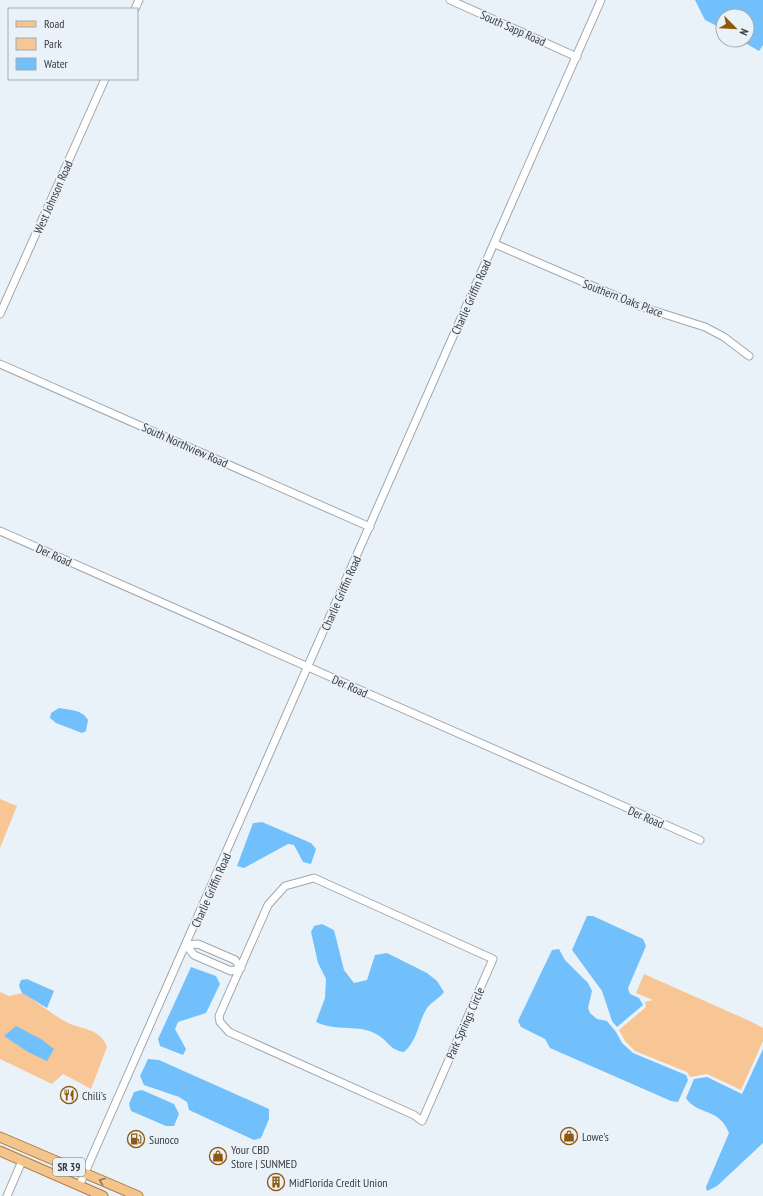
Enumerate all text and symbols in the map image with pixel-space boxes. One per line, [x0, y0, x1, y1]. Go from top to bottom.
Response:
street label: South Sapp Road [478, 7, 548, 49]
legend [8, 8, 138, 80]
north arrow [715, 8, 755, 48]
text: Road [44, 16, 64, 31]
text: N [737, 27, 752, 38]
text: Park [44, 36, 62, 51]
text: Water [44, 56, 69, 71]
street label: West Johnson Road [30, 158, 76, 236]
street label: Charlie Griffin Road [448, 257, 494, 337]
street label: Southern Oaks Place [581, 276, 665, 320]
street label: South Northview Road [140, 419, 230, 471]
street label: Der Road [34, 541, 74, 569]
street label: Charlie Griffin Road [318, 553, 364, 633]
street label: Der Road [330, 672, 370, 700]
street label: Der Road [626, 803, 666, 831]
street label: Charlie Griffin Road [188, 850, 234, 930]
street label: Park Springs Circle [443, 985, 487, 1061]
restaurant icon: Chili's [59, 1085, 79, 1105]
place label: Chili's [82, 1088, 106, 1103]
shop icon: Lowe's [559, 1126, 579, 1146]
fuel station icon: Sunoco [126, 1129, 146, 1149]
place label: Lowe's [582, 1129, 609, 1144]
place label: Sunoco [149, 1132, 179, 1147]
place label: Your CBD Store | SUNMED [231, 1142, 297, 1171]
shop icon: Your CBD Store | SUNMED [208, 1146, 228, 1166]
road number: SR 39 [53, 1158, 85, 1176]
building icon: MidFlorida Credit Union [266, 1172, 286, 1192]
place label: MidFlorida Credit Union [289, 1175, 388, 1190]
one-way arrow [98, 1178, 105, 1186]

